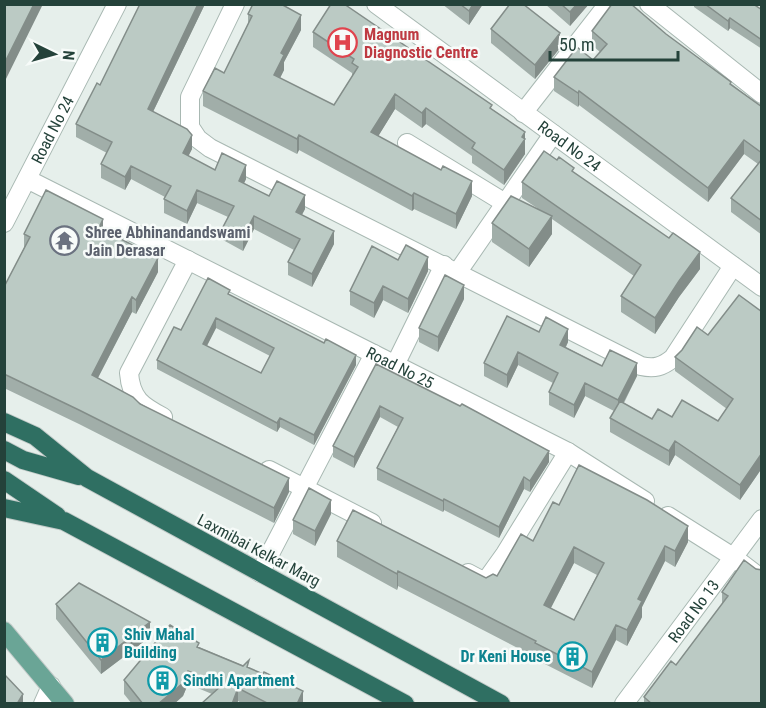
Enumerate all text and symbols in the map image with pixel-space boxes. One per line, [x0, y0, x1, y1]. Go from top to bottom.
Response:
north arrow [24, 24, 84, 84]
scale bar [550, 24, 678, 62]
place label: Magnum Diagnostic Centre [364, 25, 478, 62]
hospital icon: Magnum Diagnostic Centre [327, 27, 359, 59]
text: 50 m [559, 34, 594, 55]
text: N [59, 50, 78, 61]
street label: Road No 24 [27, 93, 78, 167]
street label: Road No 24 [534, 117, 604, 176]
place label: Shree Abhinandandswami Jain Derasar [85, 223, 250, 260]
temple icon: Shree Abhinandandswami Jain Derasar [48, 225, 80, 257]
street label: Road No 25 [363, 343, 437, 393]
street label: Laxmibai Kelkar Marg [194, 510, 323, 591]
street label: Road No 13 [664, 576, 723, 646]
place label: Shiv Mahal Building [124, 625, 195, 662]
building icon: Shiv Mahal Building [87, 627, 119, 659]
building icon: Dr Keni House [556, 640, 588, 672]
place label: Dr Keni House [461, 647, 551, 666]
building icon: Sindhi Apartment [146, 664, 178, 696]
place label: Sindhi Apartment [183, 671, 295, 690]

